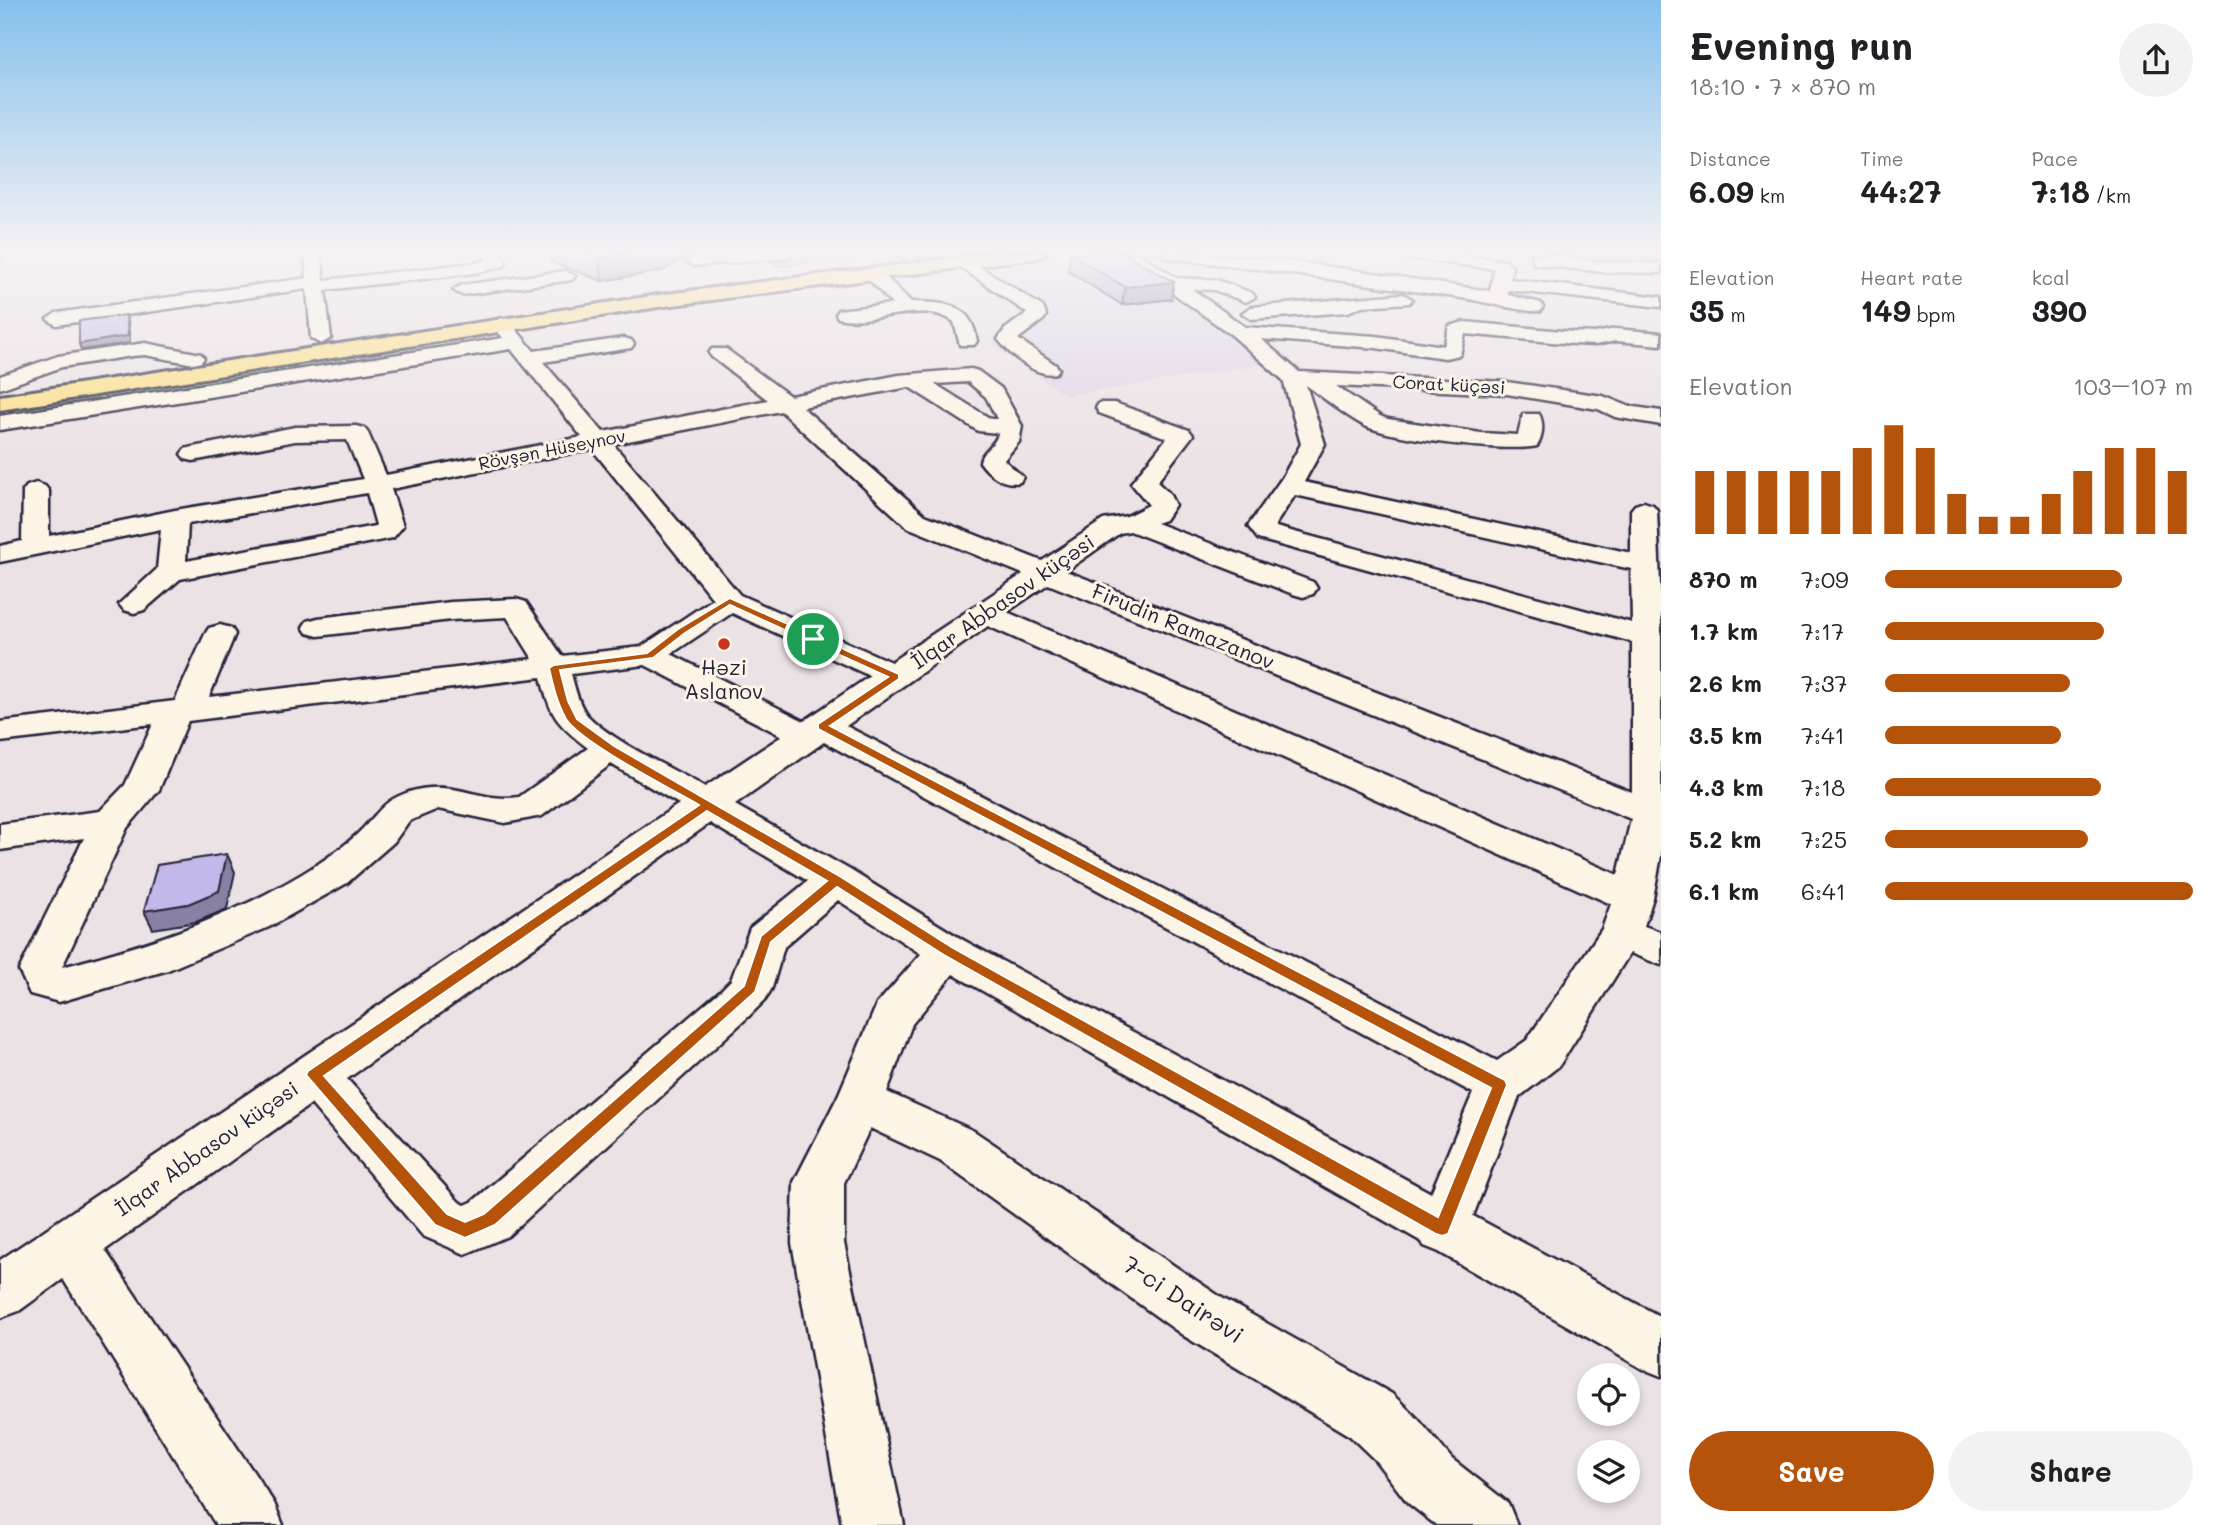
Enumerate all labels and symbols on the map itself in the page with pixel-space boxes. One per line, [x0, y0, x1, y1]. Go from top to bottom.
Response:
street label: Corat küçəsi [1392, 369, 1506, 399]
street label: Rövşən Hüseynov [476, 423, 627, 475]
street label: İlqar Abbasov küçəsi [905, 527, 1099, 674]
street label: Firudin Ramazanov [1088, 577, 1279, 675]
pin [783, 609, 843, 669]
marker: Həzi Aslanov [716, 636, 732, 652]
place label: Həzi Aslanov [685, 653, 763, 704]
street label: İlqar Abbasov küçəsi [109, 1074, 303, 1221]
street label: 7-ci Dairəvi [1117, 1248, 1250, 1349]

